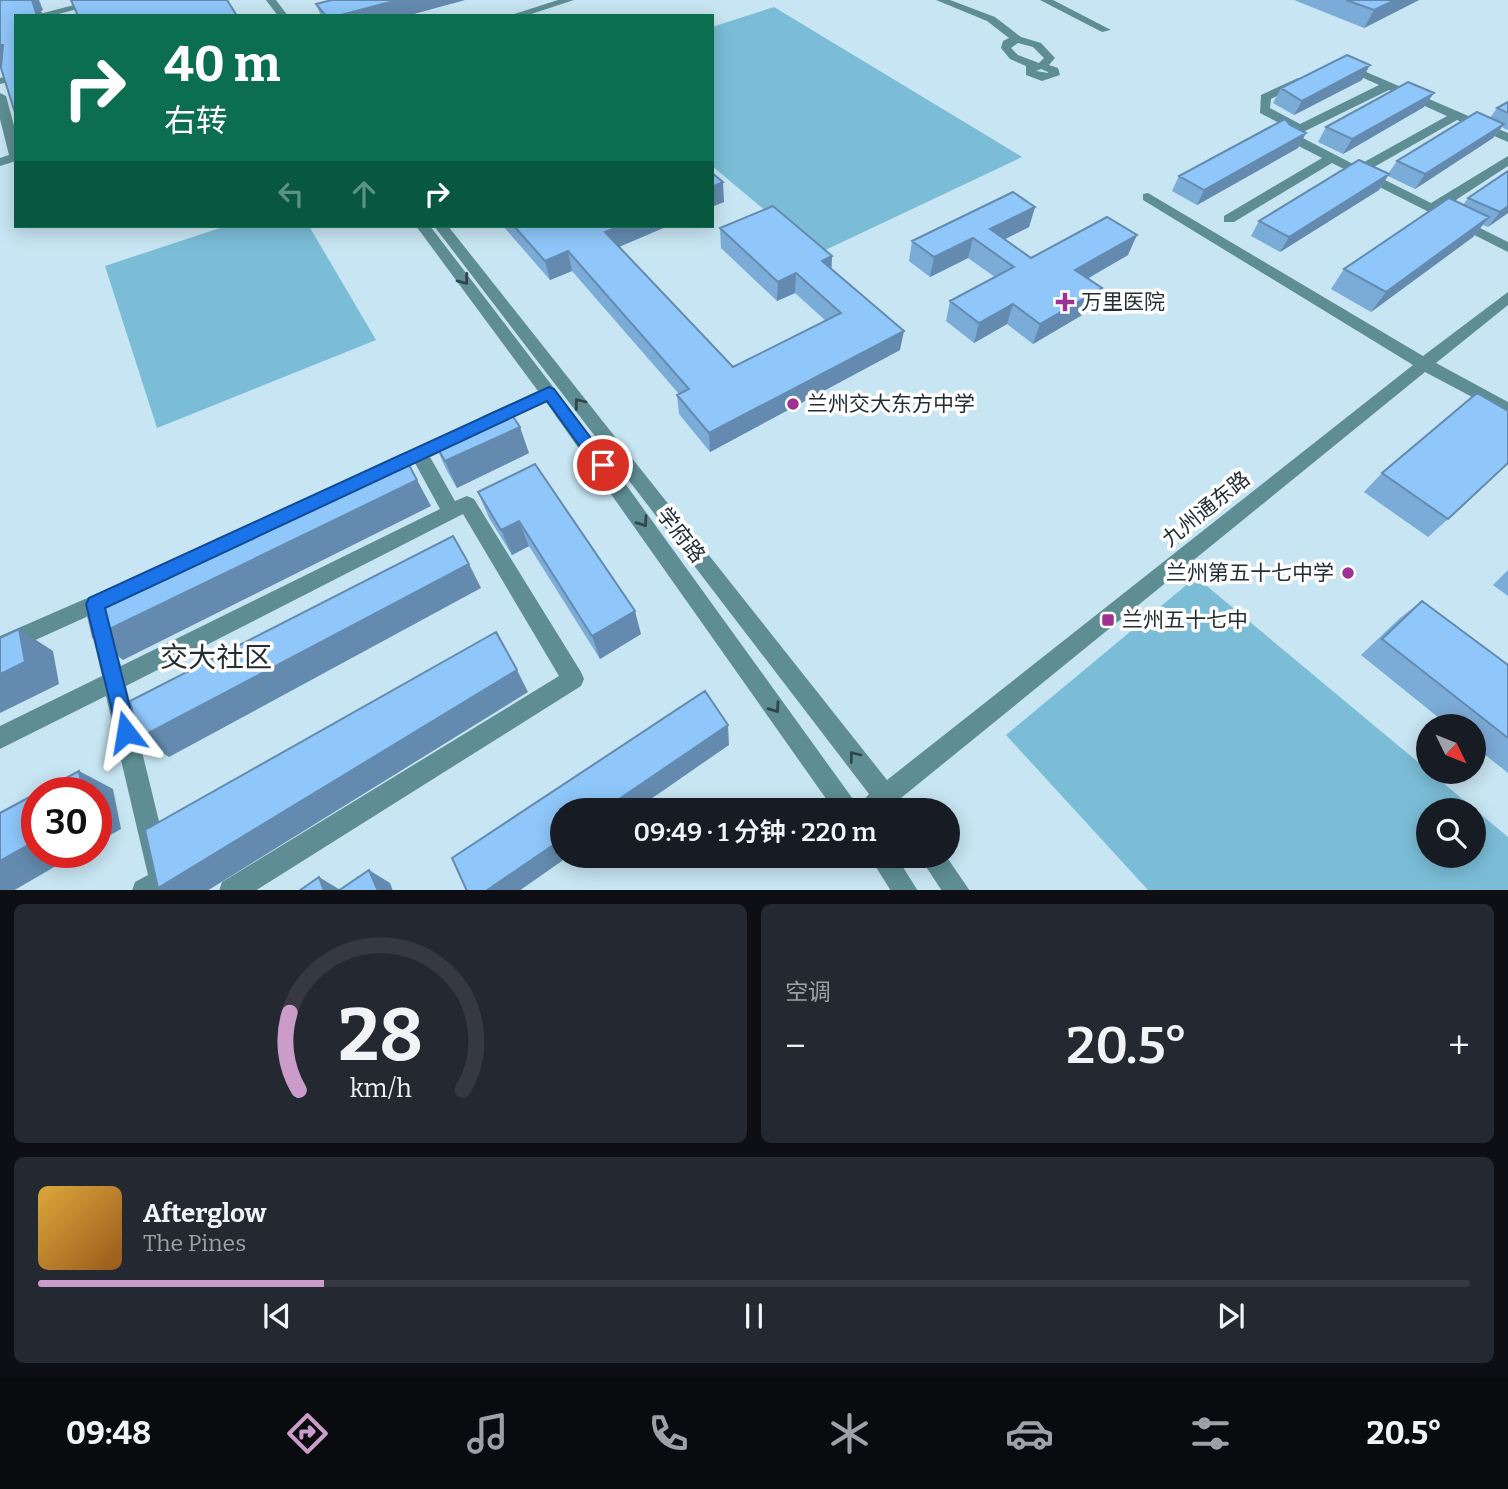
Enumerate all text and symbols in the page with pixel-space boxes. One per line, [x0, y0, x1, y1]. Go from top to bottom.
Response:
text: 40 m [164, 35, 281, 94]
icon: right [49, 42, 140, 133]
text: 右转 [164, 102, 228, 140]
icon: left [272, 175, 310, 213]
icon: ahead [345, 175, 383, 213]
icon: right [418, 175, 456, 213]
one-way arrow [456, 273, 469, 285]
place label: 万里医院 [1081, 289, 1165, 315]
marker: 万里医院 [1055, 292, 1075, 312]
place label: 兰州交大东方中学 [807, 391, 975, 417]
marker: 兰州交大东方中学 [785, 396, 801, 412]
one-way arrow [574, 398, 587, 411]
pin [573, 435, 633, 495]
icon: arrive [584, 446, 622, 484]
street label: 九州通东路 [1157, 466, 1255, 552]
street label: 学府路 [651, 502, 711, 568]
one-way arrow [635, 514, 647, 527]
place label: 兰州第五十七中学 [1166, 560, 1334, 586]
marker: 兰州第五十七中学 [1340, 565, 1356, 581]
place label: 兰州五十七中 [1122, 607, 1248, 633]
marker: 兰州五十七中 [1100, 612, 1116, 628]
district label: 交大社区 [160, 641, 272, 674]
position arrow [89, 695, 163, 769]
one-way arrow [767, 700, 779, 713]
north arrow [1416, 714, 1486, 784]
map controls [1416, 714, 1486, 868]
one-way arrow [850, 752, 863, 764]
speed limit sign: 30 [21, 777, 112, 868]
button: search [1416, 798, 1486, 868]
text: 09:49 · 1 分钟 · 220 m [634, 817, 876, 848]
text: 空调 [785, 978, 831, 1006]
text: 28 [338, 992, 423, 1079]
text: 20.5° [1066, 1014, 1188, 1077]
text: − [785, 1023, 806, 1069]
text: + [1448, 1023, 1470, 1069]
text: km/h [350, 1073, 412, 1103]
text: Afterglow [143, 1198, 266, 1229]
text: The Pines [143, 1229, 246, 1257]
icon: previous [258, 1297, 296, 1335]
icon: pause [735, 1297, 773, 1335]
icon: next [1212, 1297, 1250, 1335]
icon: directions [283, 1409, 332, 1458]
icon: music [463, 1409, 512, 1458]
icon: phone [644, 1409, 693, 1458]
icon: climate [825, 1409, 874, 1458]
icon: car [1005, 1409, 1054, 1458]
icon: filters [1186, 1409, 1235, 1458]
text: 09:48 [66, 1414, 151, 1452]
text: 20.5° [1367, 1414, 1442, 1452]

